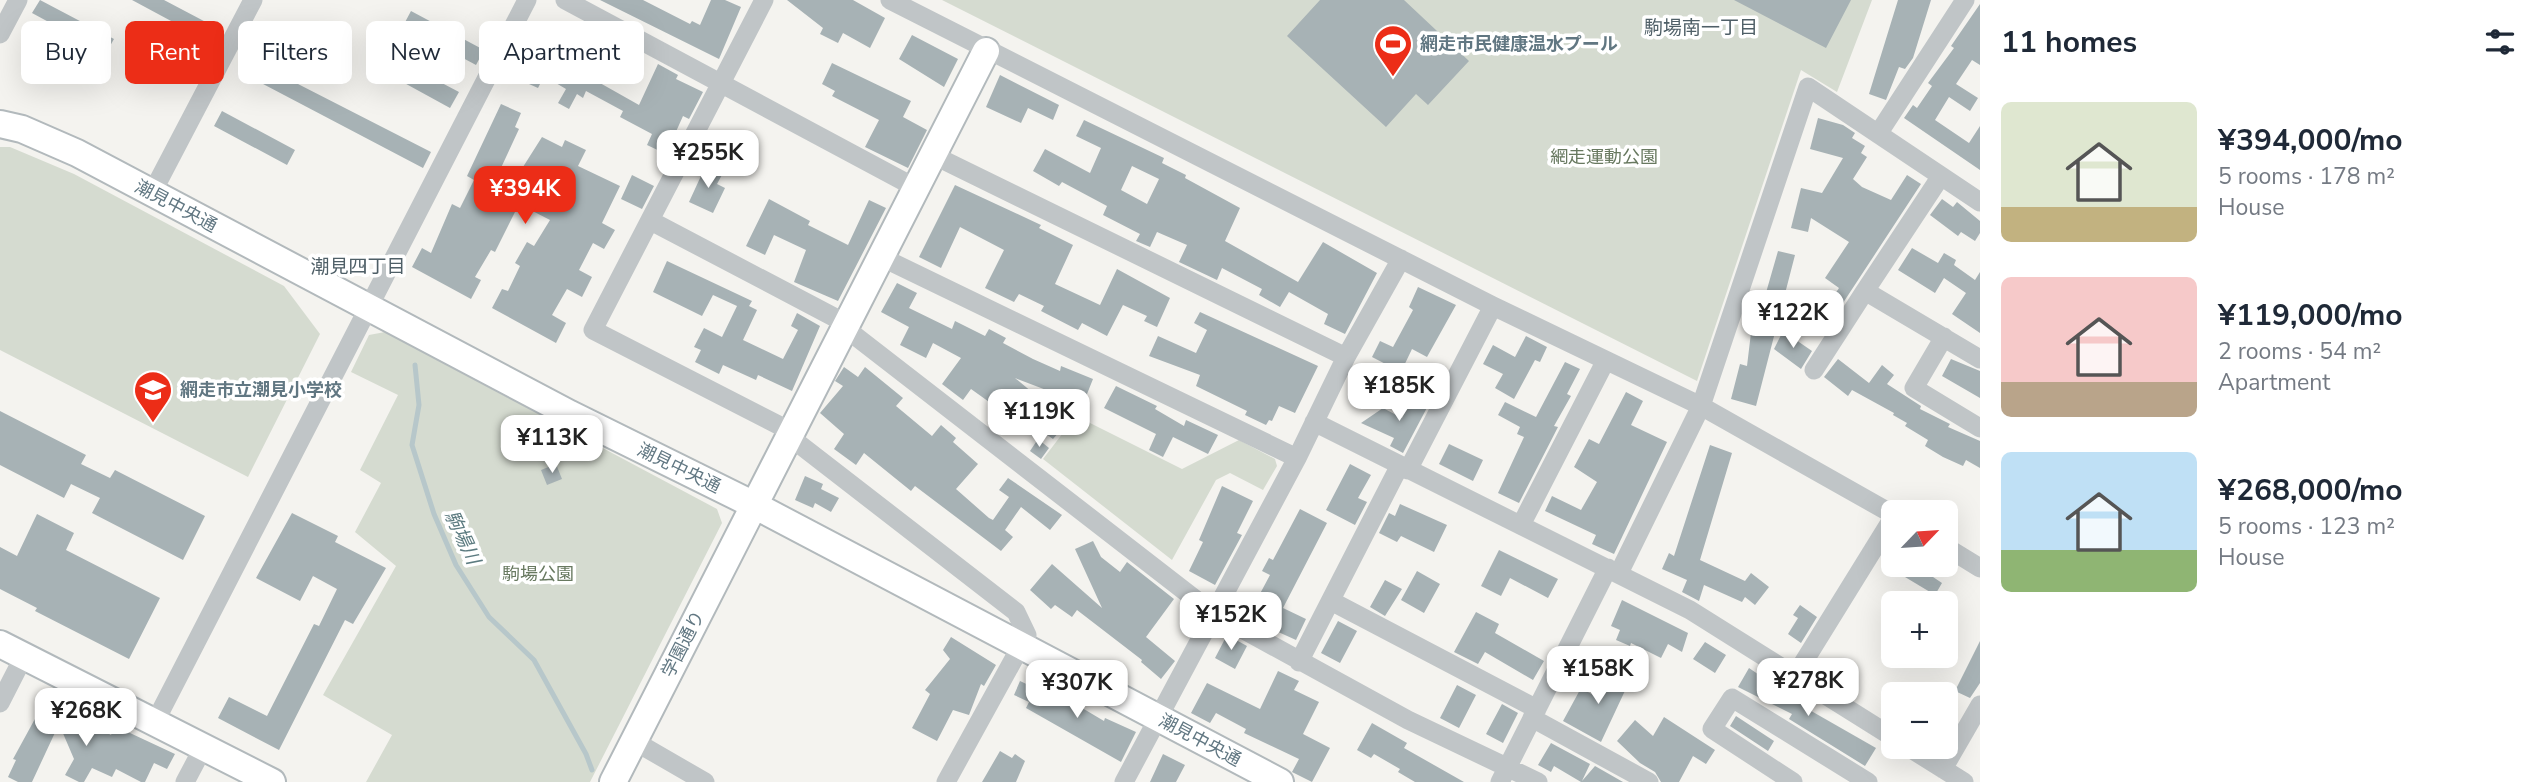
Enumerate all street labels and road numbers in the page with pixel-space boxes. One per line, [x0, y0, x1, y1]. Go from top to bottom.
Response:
street label: 潮見中央通 [131, 174, 221, 238]
street label: 潮見中央通 [633, 437, 725, 499]
street label: 学園通り [656, 606, 710, 682]
street label: 潮見中央通 [1155, 708, 1245, 772]

